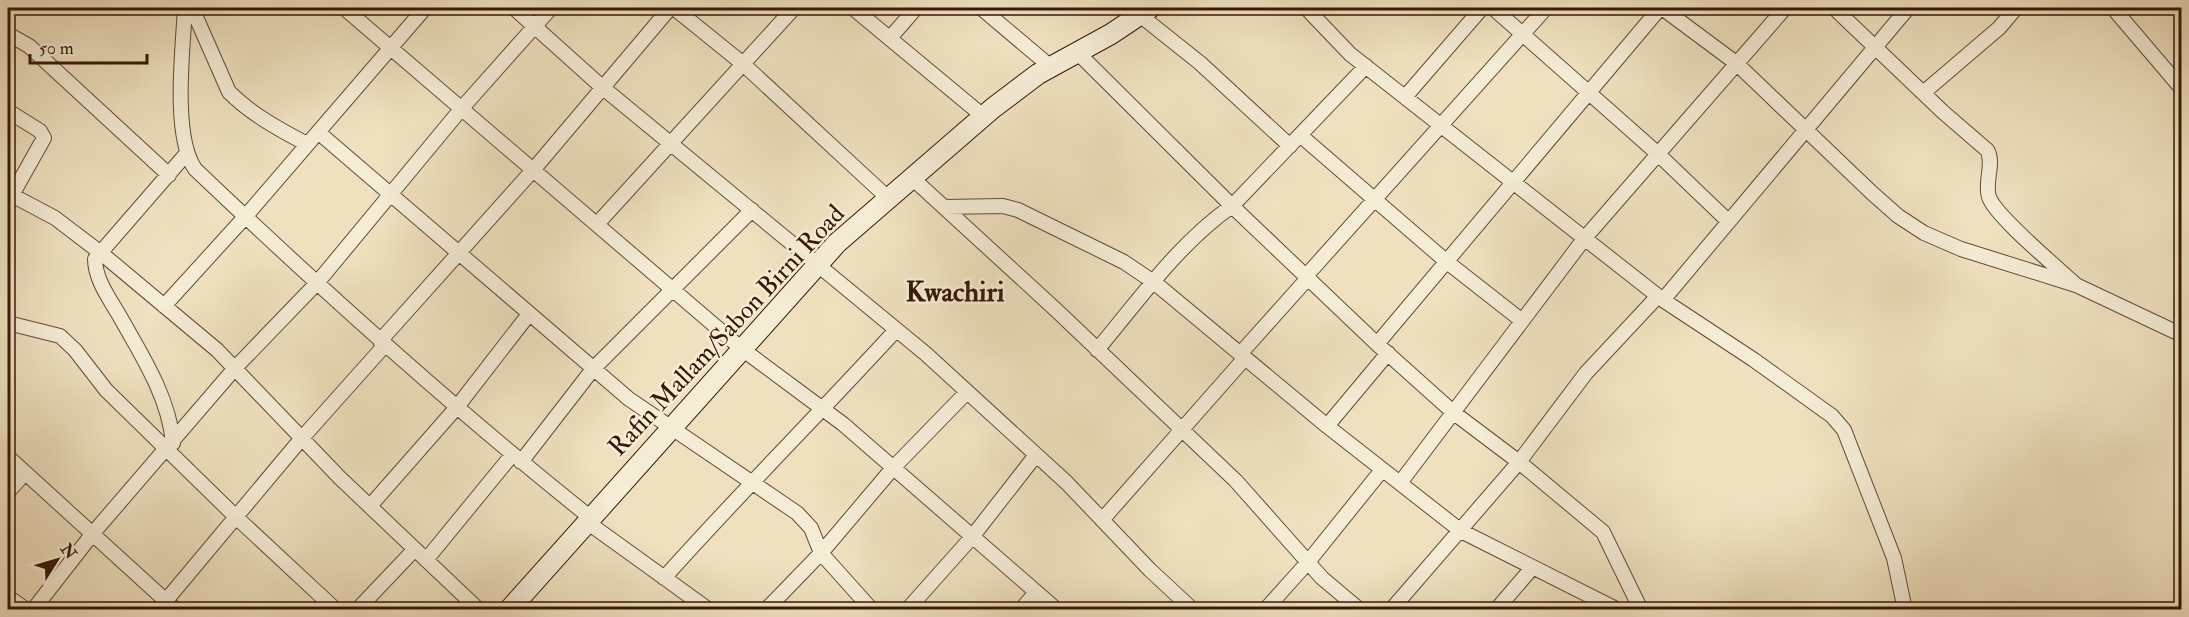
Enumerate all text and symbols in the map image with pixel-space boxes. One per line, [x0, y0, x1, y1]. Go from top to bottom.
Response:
scale bar [30, 27, 147, 65]
text: 50 m [39, 37, 74, 60]
street label: Rafin Mallam/Sabon Birni Road [602, 198, 852, 463]
district label: Kwachiri [906, 275, 1005, 310]
north arrow [27, 530, 87, 590]
text: N [55, 539, 81, 564]

